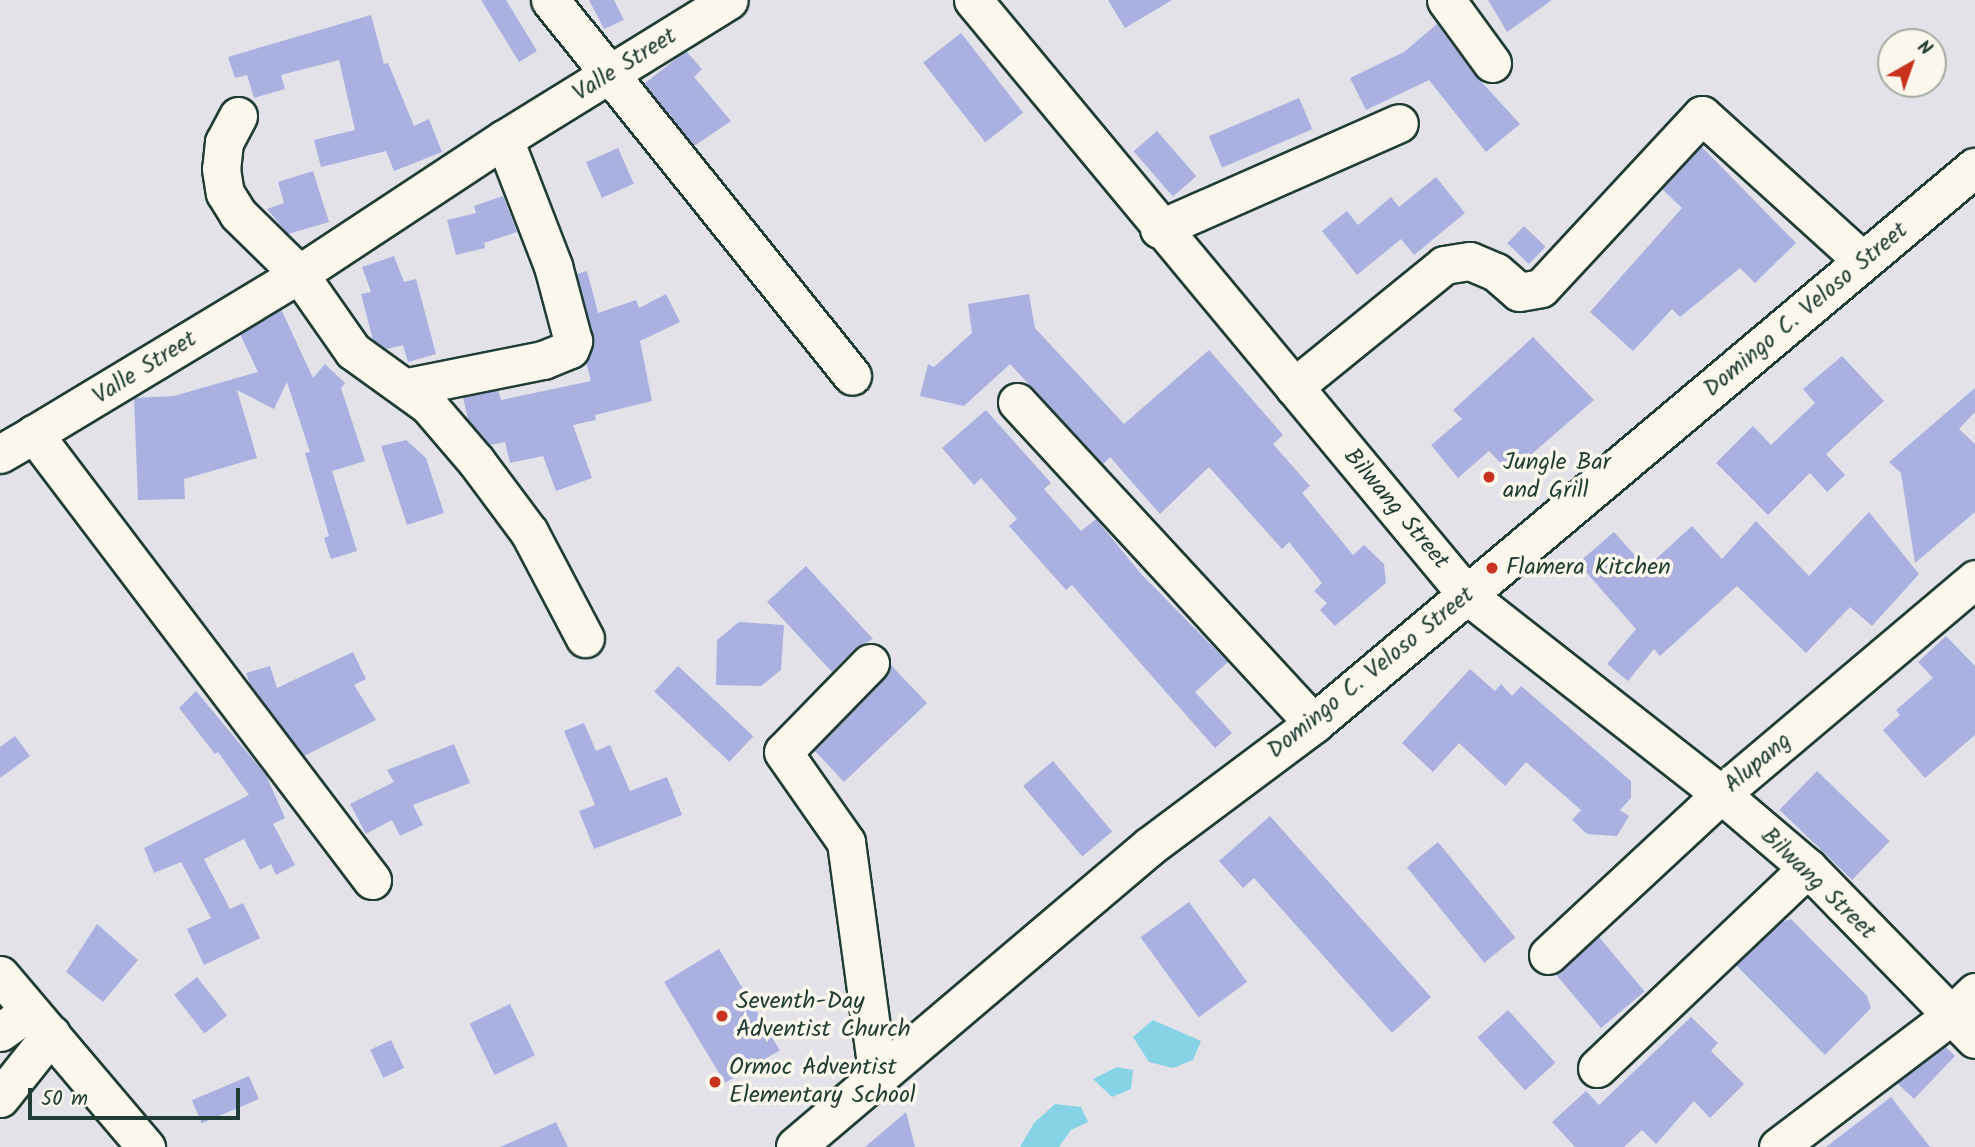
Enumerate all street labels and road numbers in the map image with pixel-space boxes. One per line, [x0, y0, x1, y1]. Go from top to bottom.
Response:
street label: Valle Street [568, 22, 682, 108]
street label: Domingo C. Veloso Street [1698, 216, 1914, 404]
street label: Valle Street [88, 325, 202, 411]
street label: Bilwang Street [1337, 443, 1455, 575]
street label: Domingo C. Veloso Street [1262, 581, 1480, 765]
street label: Alupang [1719, 727, 1797, 799]
street label: Bilwang Street [1754, 822, 1882, 946]

